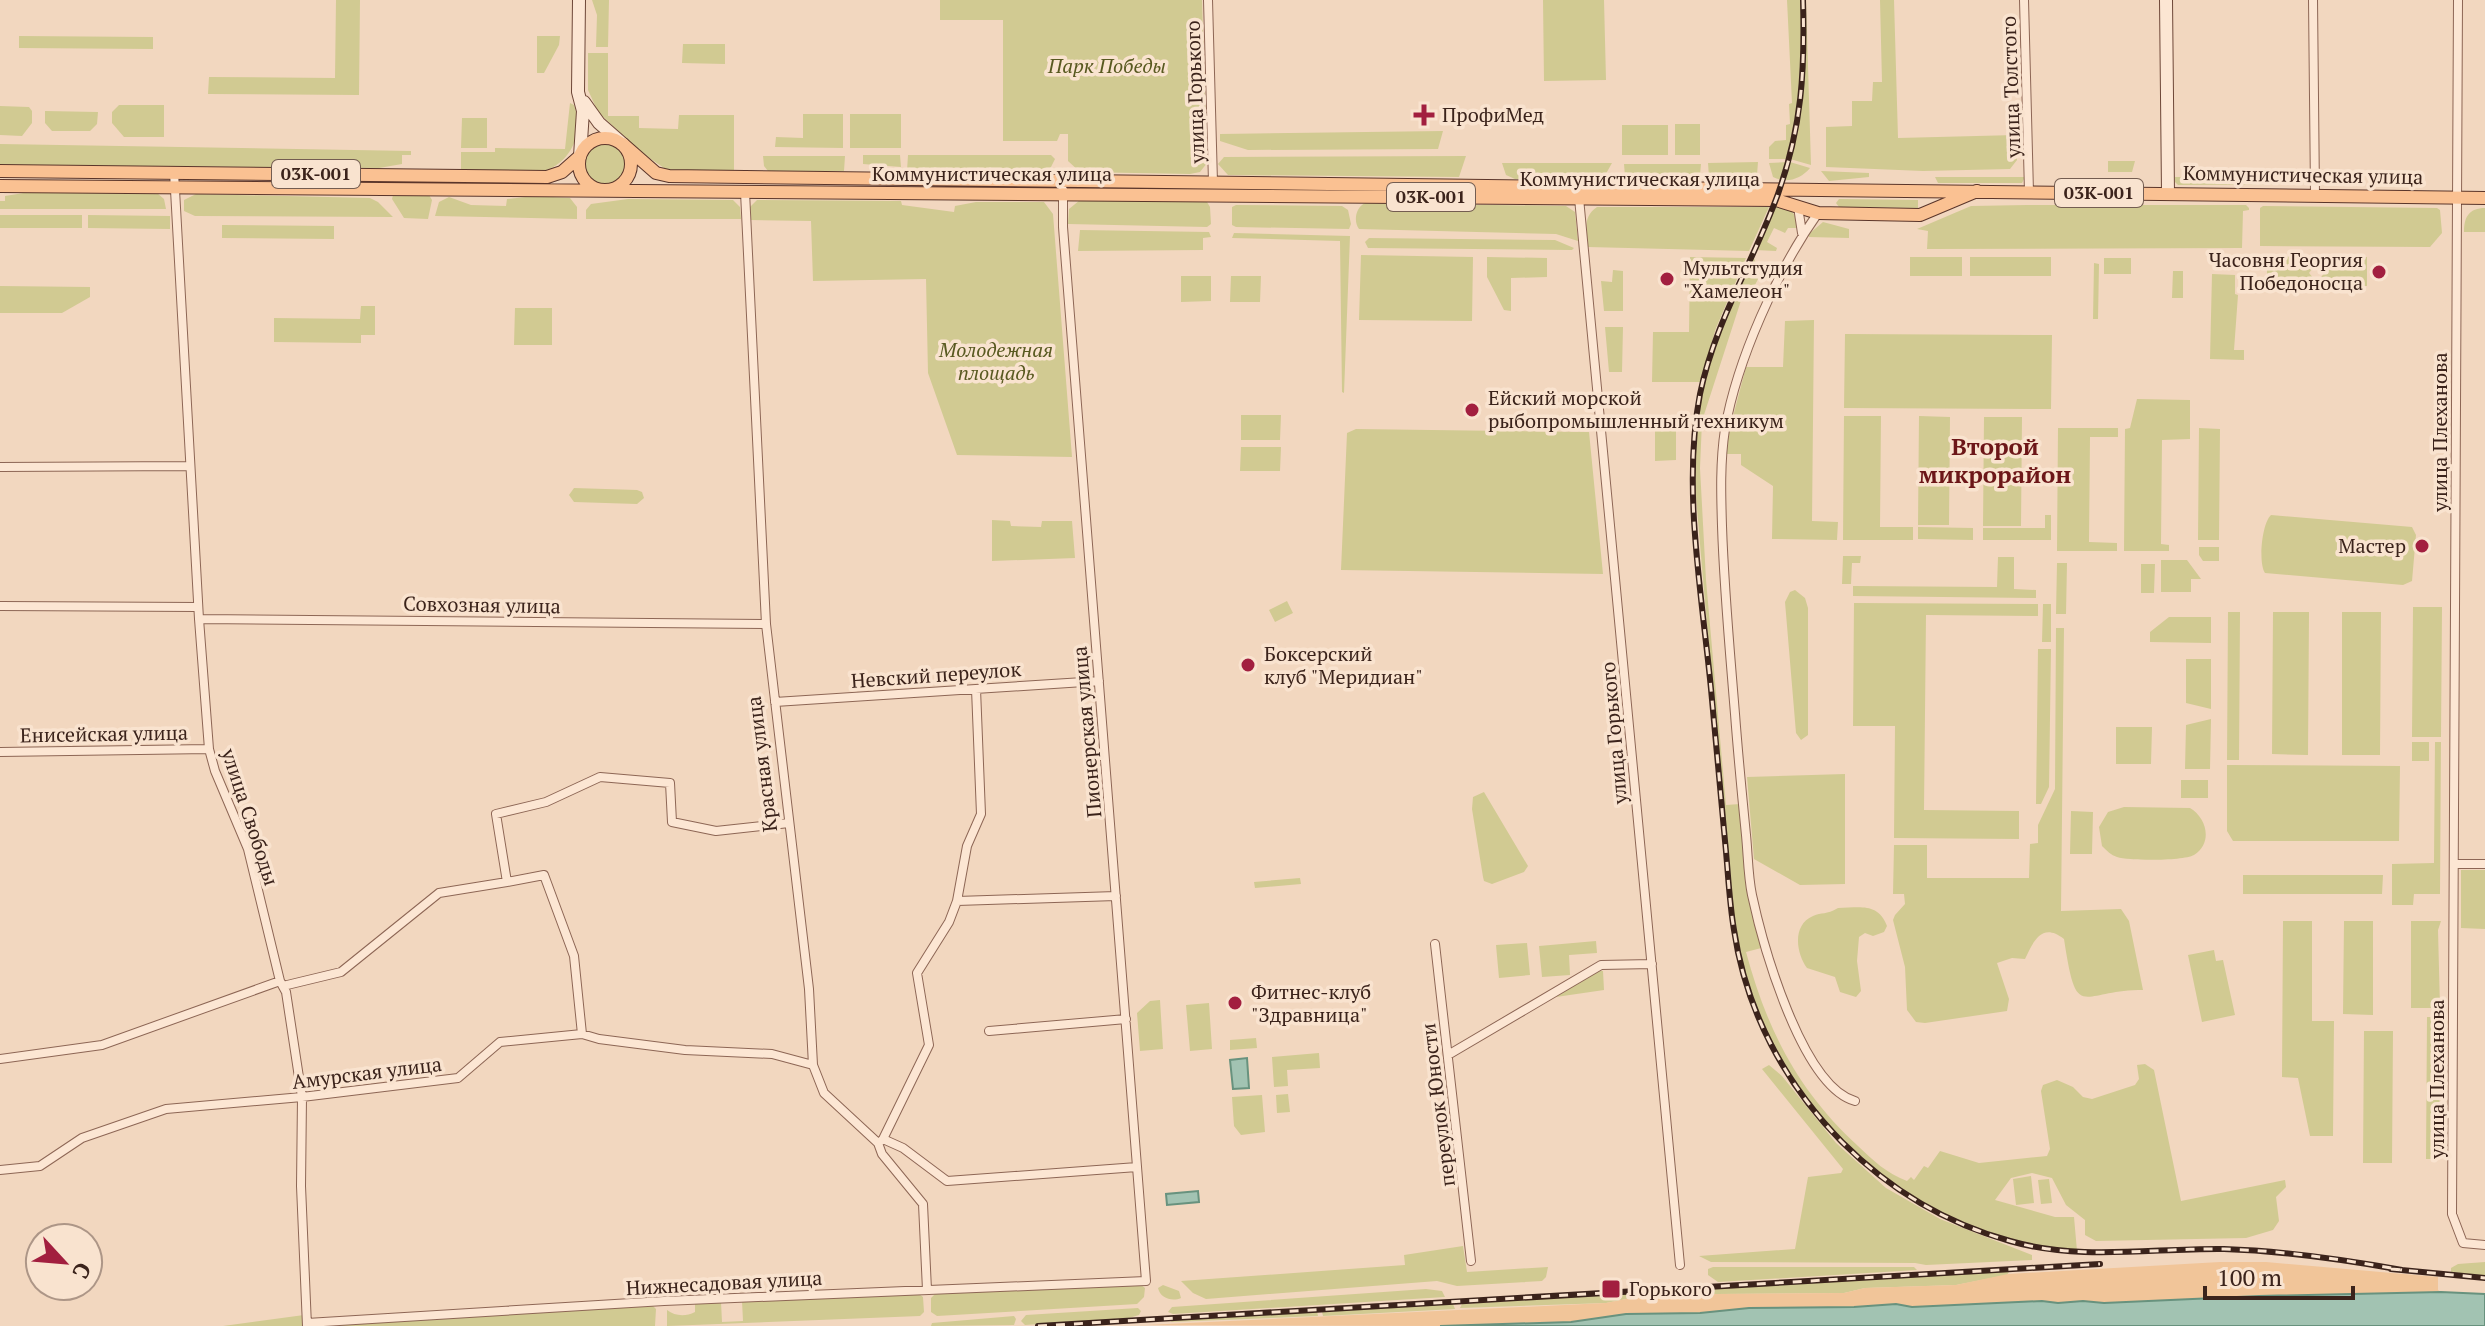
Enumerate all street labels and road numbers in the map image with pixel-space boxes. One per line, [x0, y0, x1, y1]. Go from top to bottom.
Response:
street label: улица Толстого [1995, 16, 2027, 160]
street label: улица Горького [1179, 20, 1211, 165]
street label: Коммунистическая улица [2183, 159, 2423, 190]
road number: 03К-001 [272, 160, 360, 188]
street label: Коммунистическая улица [872, 160, 1112, 187]
street label: Коммунистическая улица [1520, 165, 1760, 192]
road number: 03К-001 [2055, 179, 2143, 207]
road number: 03К-001 [1387, 183, 1475, 211]
street label: улица Плеханова [2426, 352, 2453, 513]
street label: Совхозная улица [403, 590, 561, 619]
street label: Пионерская улица [1066, 645, 1107, 819]
street label: Невский переулок [850, 655, 1022, 694]
street label: улица Горького [1594, 661, 1633, 806]
street label: Красная улица [740, 695, 783, 833]
street label: Енисейская улица [20, 719, 188, 748]
street label: улица Свободы [215, 744, 285, 889]
street label: улица Плеханова [2423, 999, 2450, 1160]
street label: переулок Юности [1414, 1022, 1461, 1188]
street label: Амурская улица [291, 1050, 443, 1095]
street label: Нижнесадовая улица [625, 1264, 823, 1301]

